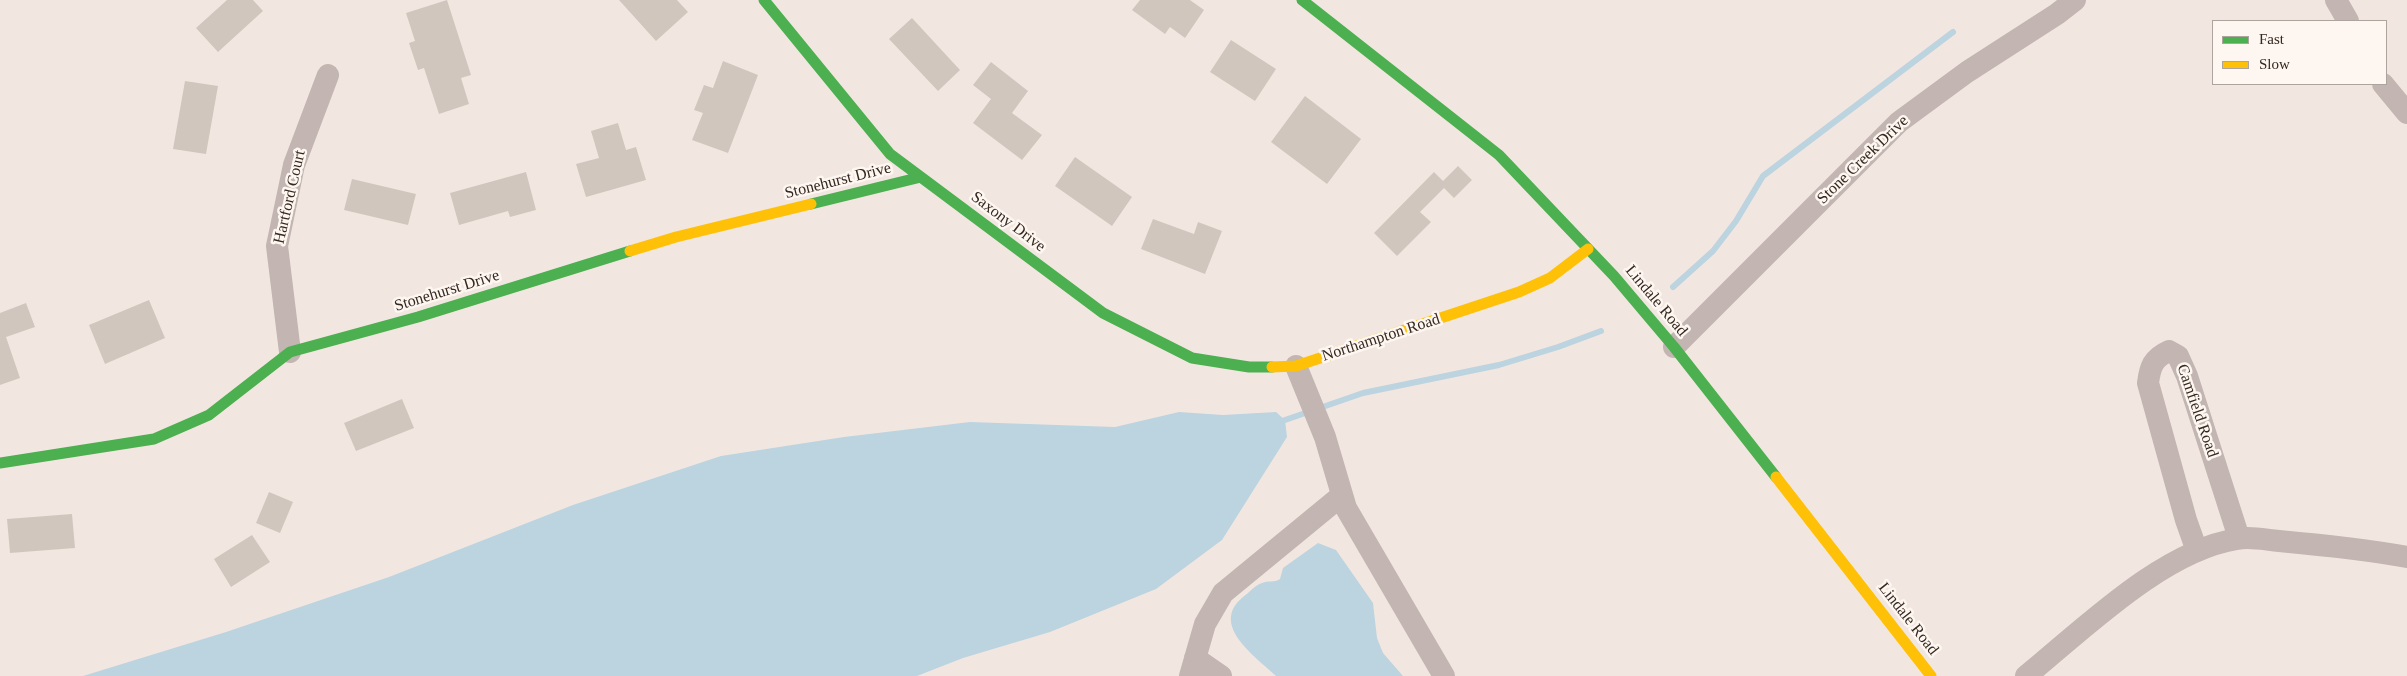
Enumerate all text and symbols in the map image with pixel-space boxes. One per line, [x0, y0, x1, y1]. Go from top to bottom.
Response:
legend [2212, 20, 2387, 85]
text: Fast [2259, 31, 2284, 47]
text: Slow [2259, 56, 2290, 72]
street label: Stone Creek Drive [1814, 112, 1912, 208]
street label: Hartford Court [270, 148, 310, 246]
street label: Stonehurst Drive [783, 159, 893, 203]
street label: Saxony Drive [967, 188, 1049, 256]
street label: Lindale Road [1621, 262, 1691, 340]
street label: Stonehurst Drive [392, 266, 502, 316]
street label: Northampton Road [1319, 310, 1443, 366]
street label: Camfield Road [2172, 362, 2222, 460]
street label: Lindale Road [1874, 579, 1942, 659]

